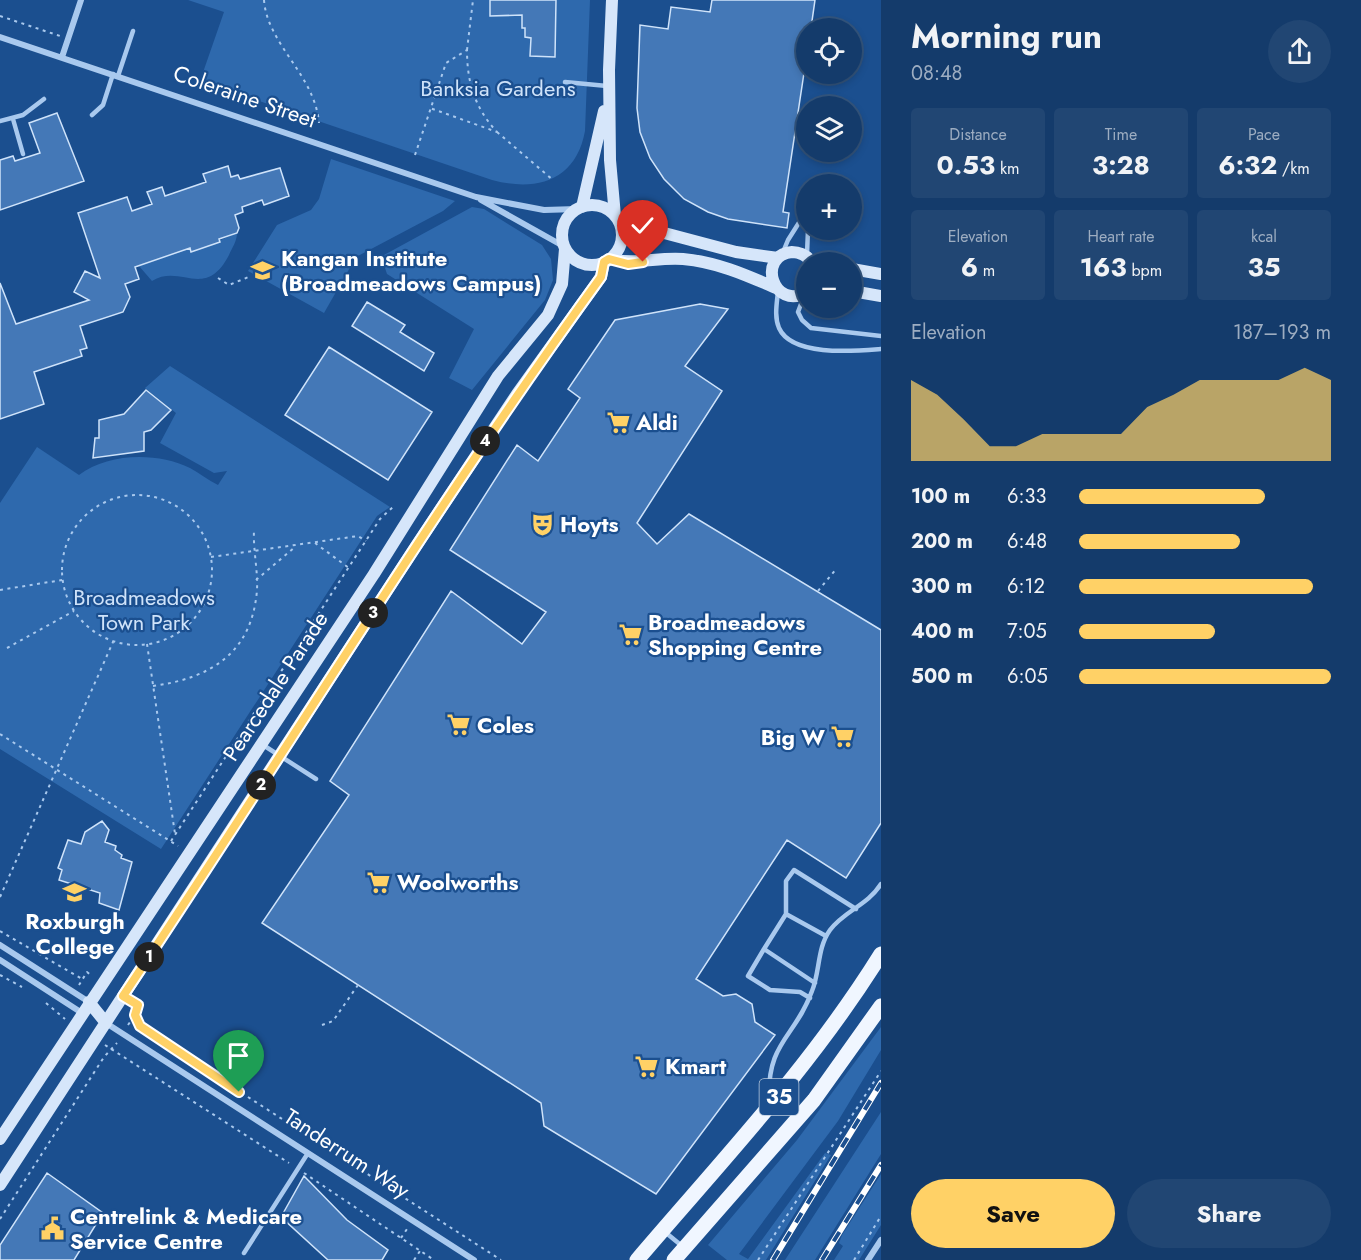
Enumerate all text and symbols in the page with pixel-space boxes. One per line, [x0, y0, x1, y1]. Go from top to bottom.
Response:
text: Morning run [911, 13, 1102, 60]
map controls [796, 18, 862, 318]
button: locate [796, 18, 862, 84]
button: share [1268, 20, 1331, 83]
street label: Coleraine Street [169, 57, 321, 136]
text: 08:48 [911, 59, 963, 88]
park label: Banksia Gardens [420, 72, 576, 104]
button: layers [796, 96, 862, 162]
text: Distance [949, 123, 1007, 146]
text: Time [1105, 123, 1137, 146]
text: Pace [1248, 123, 1280, 146]
text: 0.53 [937, 146, 995, 184]
text: 3:28 [1092, 146, 1150, 184]
text: 6:32 [1218, 146, 1277, 184]
text: km [995, 157, 1019, 180]
text: /km [1277, 157, 1310, 180]
button: + [796, 174, 862, 240]
pin [617, 200, 668, 262]
icon: check [626, 209, 659, 242]
text: Elevation [948, 225, 1008, 248]
text: Heart rate [1088, 225, 1154, 248]
text: kcal [1251, 225, 1277, 248]
place label: Kangan Institute (Broadmeadows Campus) [281, 242, 541, 299]
text: 6 [961, 248, 978, 286]
text: 163 [1080, 248, 1127, 286]
text: 35 [1248, 248, 1280, 286]
button: − [796, 252, 862, 318]
school or university icon: Kangan Institute (Broadmeadows Campus) [250, 258, 276, 284]
text: m [978, 259, 995, 282]
text: bpm [1127, 259, 1162, 282]
text: Elevation [911, 318, 986, 347]
text: 187–193 m [1233, 318, 1331, 347]
place label: Aldi [635, 406, 678, 438]
supermarket icon: Aldi [605, 409, 631, 435]
pin: 4 [470, 426, 500, 456]
text: 4 [479, 429, 491, 452]
text: 100 m [911, 482, 970, 511]
text: 6:33 [1007, 482, 1046, 511]
place label: Hoyts [560, 508, 618, 540]
theatre icon: Hoyts [529, 511, 555, 537]
text: 200 m [911, 527, 973, 556]
text: 6:48 [1007, 527, 1047, 556]
text: 300 m [911, 572, 972, 601]
text: 6:12 [1007, 572, 1045, 601]
park label: Broadmeadows Town Park [73, 581, 215, 638]
pin: 3 [358, 598, 388, 628]
text: 3 [368, 601, 378, 624]
street label: Pearcedale Parade [215, 605, 335, 767]
place label: Broadmeadows Shopping Centre [648, 606, 822, 663]
text: 400 m [911, 617, 974, 646]
text: 7:05 [1007, 617, 1047, 646]
supermarket icon: Broadmeadows Shopping Centre [617, 622, 643, 648]
text: 500 m [911, 662, 973, 691]
text: 6:05 [1007, 662, 1048, 691]
place label: Coles [477, 709, 534, 741]
supermarket icon: Coles [446, 712, 472, 738]
place label: Big W [761, 721, 826, 753]
supermarket icon: Big W [830, 724, 856, 750]
pin: 2 [246, 770, 276, 800]
text: 2 [256, 773, 266, 796]
place label: Woolworths [397, 866, 519, 898]
supermarket icon: Woolworths [366, 869, 392, 895]
school or university icon: Roxburgh College [62, 879, 88, 905]
place label: Roxburgh College [25, 905, 125, 962]
pin: 1 [134, 942, 164, 972]
text: 1 [145, 945, 153, 968]
pin [213, 1030, 264, 1092]
icon: arrive [222, 1039, 255, 1072]
place label: Kmart [665, 1050, 726, 1082]
supermarket icon: Kmart [634, 1053, 660, 1079]
road number: 35 [760, 1079, 798, 1115]
street label: Tanderrum Way [278, 1100, 416, 1206]
button: Save [911, 1179, 1115, 1248]
button: Share [1127, 1179, 1331, 1248]
place label: Centrelink & Medicare Service Centre [70, 1200, 302, 1257]
public building icon: Centrelink & Medicare Service Centre [39, 1216, 65, 1242]

